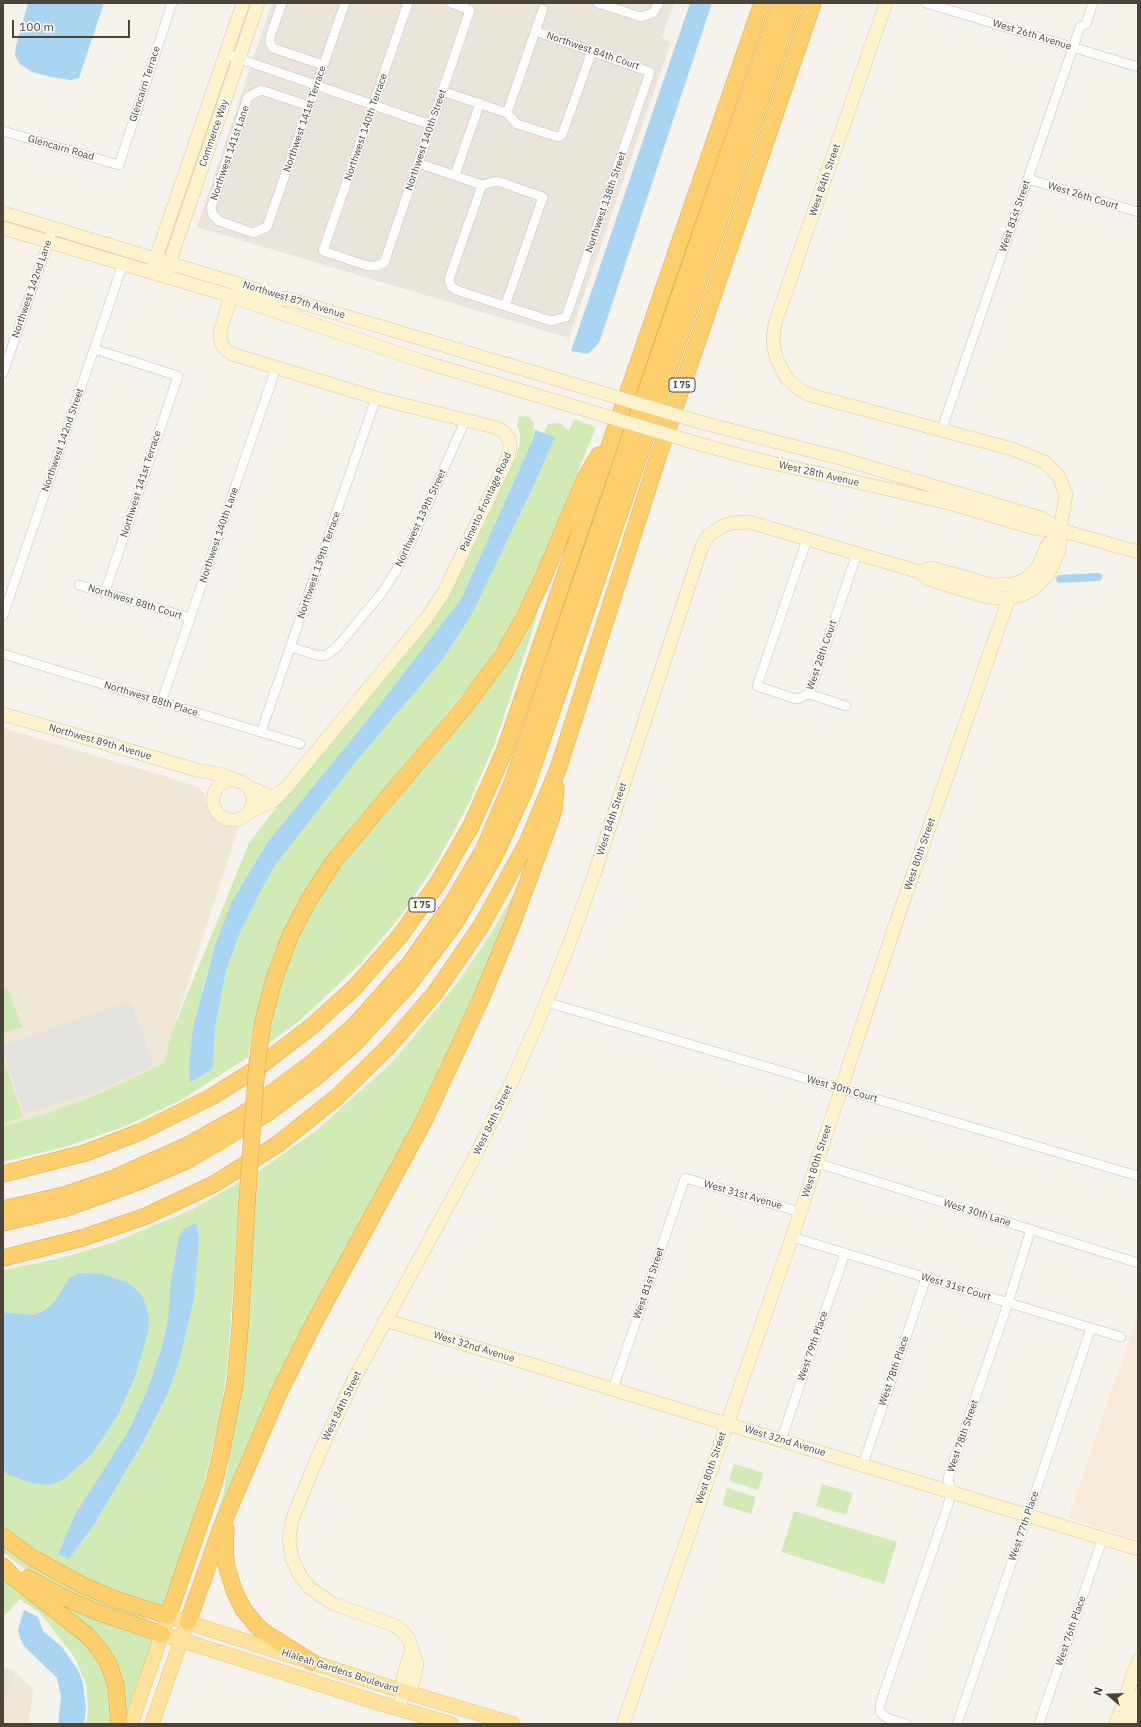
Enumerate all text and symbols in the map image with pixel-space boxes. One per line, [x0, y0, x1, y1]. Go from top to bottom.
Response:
scale bar [14, 12, 132, 38]
street label: West 26th Avenue [991, 17, 1073, 53]
text: 100 m [19, 19, 54, 34]
street label: Northwest 84th Court [545, 29, 641, 73]
street label: Glencairn Terrace [127, 45, 163, 123]
street label: Northwest 141st Terrace [281, 64, 329, 174]
street label: Northwest 140th Terrace [342, 72, 390, 182]
street label: Northwest 140th Street [403, 88, 449, 192]
street label: Commerce Way [197, 98, 231, 168]
street label: Northwest 141st Lane [208, 104, 252, 202]
street label: Glencairn Road [26, 133, 96, 163]
street label: West 84th Street [807, 142, 843, 218]
street label: Northwest 138th Street [583, 150, 629, 254]
street label: West 81st Street [997, 179, 1033, 253]
street label: West 26th Court [1046, 180, 1120, 212]
street label: Northwest 142nd Lane [10, 239, 54, 339]
street label: Northwest 87th Avenue [241, 279, 347, 321]
road number: I 75 [669, 378, 695, 392]
street label: Northwest 142nd Street [40, 387, 86, 493]
street label: Northwest 141st Terrace [118, 429, 164, 539]
street label: Palmetto Frontage Road [458, 450, 514, 554]
street label: West 28th Avenue [778, 459, 860, 489]
street label: Northwest 139th Street [393, 467, 449, 569]
street label: Northwest 140th Lane [197, 486, 241, 584]
street label: Northwest 139th Terrace [295, 510, 343, 620]
street label: Northwest 88th Court [87, 582, 183, 622]
street label: West 28th Court [804, 618, 840, 692]
street label: Northwest 88th Place [103, 679, 199, 719]
street label: Northwest 89th Avenue [47, 722, 153, 762]
street label: West 84th Street [595, 781, 629, 857]
street label: West 80th Street [902, 816, 938, 892]
road number: I 75 [409, 898, 435, 912]
street label: West 30th Court [805, 1073, 879, 1105]
street label: West 84th Street [471, 1083, 515, 1157]
street label: West 80th Street [800, 1123, 834, 1199]
street label: West 31st Avenue [702, 1178, 784, 1212]
street label: West 30th Lane [942, 1197, 1012, 1229]
street label: West 81st Street [631, 1246, 667, 1320]
street label: West 31st Court [920, 1271, 992, 1303]
street label: West 79th Place [795, 1310, 831, 1382]
street label: West 32nd Avenue [432, 1329, 516, 1365]
street label: West 78th Place [876, 1335, 912, 1407]
street label: West 84th Street [320, 1369, 364, 1443]
street label: West 78th Street [945, 1398, 981, 1474]
street label: West 32nd Avenue [743, 1423, 827, 1459]
street label: West 80th Street [693, 1430, 729, 1506]
street label: West 77th Place [1006, 1490, 1042, 1562]
street label: West 76th Place [1053, 1595, 1089, 1667]
street label: Hialeah Gardens Boulevard [280, 1646, 400, 1696]
north arrow [1089, 1675, 1129, 1715]
text: N [1090, 1685, 1106, 1697]

